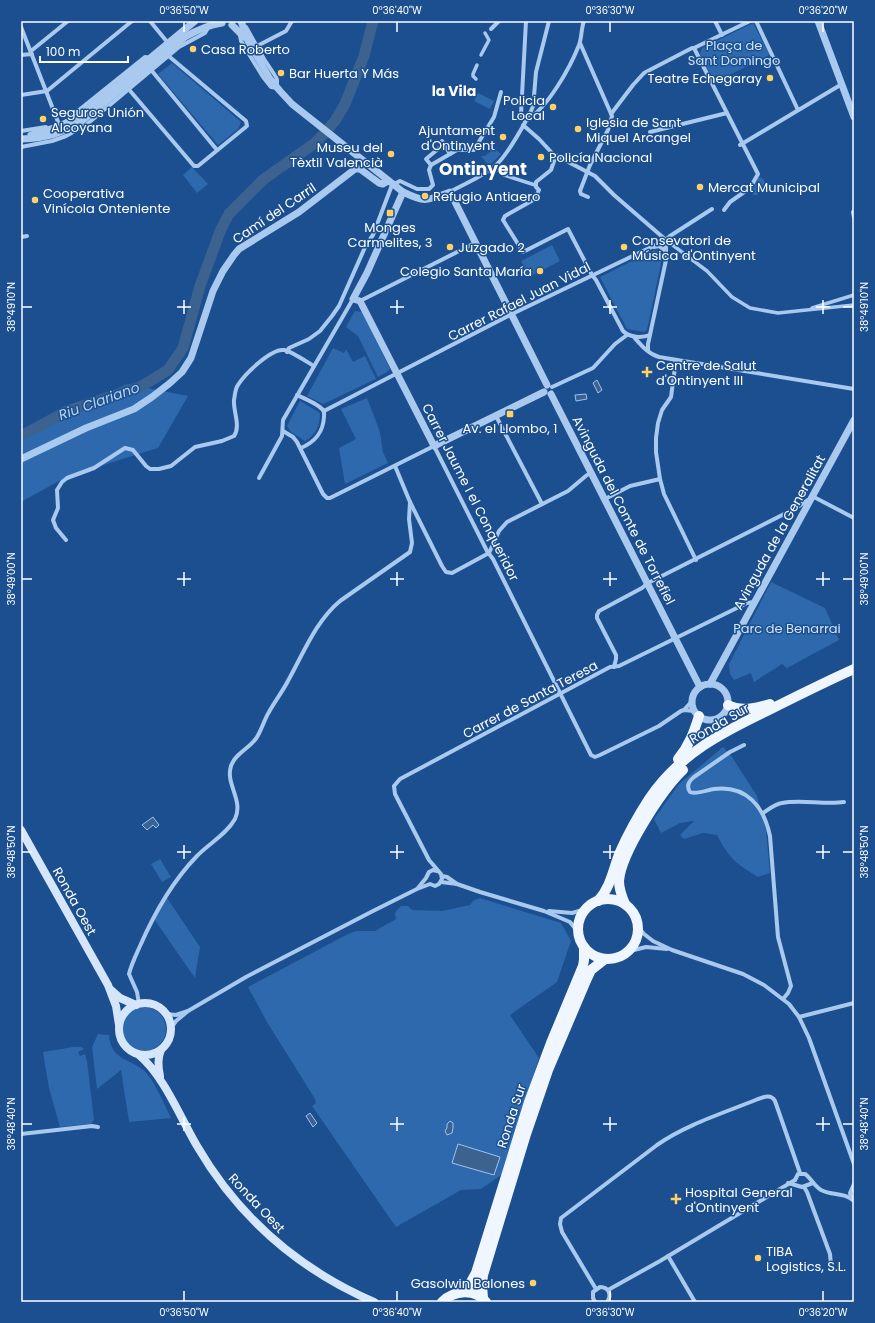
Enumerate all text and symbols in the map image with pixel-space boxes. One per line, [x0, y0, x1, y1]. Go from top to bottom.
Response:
text: 0°36'50"W [159, 3, 209, 18]
text: 0°36'40"W [372, 3, 422, 18]
text: 0°36'30"W [585, 3, 635, 18]
text: 0°36'20"W [799, 3, 848, 18]
park label: Plaça de Sant Domingo [688, 36, 780, 70]
scale bar [40, 38, 128, 64]
place label: Casa Roberto [201, 40, 290, 59]
text: 100 m [46, 43, 80, 60]
marker: Casa Roberto [188, 44, 198, 54]
place label: Bar Huerta Y Más [289, 64, 399, 83]
marker: Bar Huerta Y Más [276, 68, 286, 78]
place label: Teatre Echegaray [648, 69, 763, 88]
marker: Teatre Echegaray [765, 73, 775, 83]
district label: la Vila [432, 81, 476, 101]
place label: Policia Local [503, 91, 545, 125]
marker: Policia Local [548, 102, 558, 112]
place label: Seguros Unión Alcoyana [51, 103, 144, 137]
place label: Iglesia de Sant Miquel Arcangel [586, 113, 691, 147]
marker: Seguros Unión Alcoyana [38, 114, 48, 124]
place label: Ajuntament d'Ontinyent [418, 121, 495, 155]
marker: Iglesia de Sant Miquel Arcangel [573, 124, 583, 134]
marker: Ajuntament d'Ontinyent [498, 132, 508, 142]
place label: Museu del Tèxtil Valencià [290, 138, 383, 172]
place label: Policía Nacional [549, 148, 652, 167]
marker: Museu del Tèxtil Valencià [386, 149, 396, 159]
marker: Policía Nacional [536, 152, 546, 162]
district label: Ontinyent [439, 157, 527, 181]
street label: Camí del Carril [229, 178, 320, 249]
place label: Mercat Municipal [708, 178, 820, 197]
marker: Mercat Municipal [695, 182, 705, 192]
place label: Cooperativa Vinícola Onteniente [43, 184, 170, 218]
place label: Refugio Antiaero [433, 187, 540, 206]
marker: Refugio Antiaero [420, 191, 430, 201]
marker: Cooperativa Vinícola Onteniente [30, 195, 40, 205]
marker: Monges Carmelites, 3 [385, 208, 395, 218]
place label: Monges Carmelites, 3 [348, 218, 432, 252]
place label: Consevatori de Música d'Ontinyent [632, 231, 756, 265]
place label: Juzgado 2 [458, 238, 525, 257]
marker: Juzgado 2 [445, 242, 455, 252]
marker: Consevatori de Música d'Ontinyent [619, 242, 629, 252]
street label: Carrer Rafael Juan Vidal [445, 257, 594, 346]
place label: Colegio Santa María [400, 262, 532, 281]
marker: Colegio Santa María [535, 266, 545, 276]
text: 38°49'10"N [4, 282, 19, 332]
text: 38°49'10"N [857, 282, 872, 332]
place label: Centre de Salut d'Ontinyent III [656, 356, 757, 390]
marker: Centre de Salut d'Ontinyent III [641, 366, 653, 378]
water label: Riu Clariano [56, 377, 142, 425]
street label: Carrer Jaume I el Conqueridor [417, 400, 524, 584]
marker: Av. el Llombo, 1 [505, 409, 515, 419]
street label: Avinguda del Comte de Torrefiel [568, 413, 680, 608]
place label: Av. el Llombo, 1 [463, 419, 557, 438]
street label: Avinguda de la Generalitat [729, 451, 830, 613]
text: 38°49'00"N [4, 553, 19, 606]
text: 38°49'00"N [857, 553, 872, 606]
park label: Parc de Benarrai [733, 619, 841, 638]
street label: Carrer de Santa Teresa [459, 656, 601, 743]
street label: Ronda Sur [686, 699, 753, 748]
text: 38°48'50"N [4, 826, 19, 879]
text: 38°48'50"N [857, 826, 872, 879]
street label: Ronda Oest [48, 864, 101, 939]
street label: Ronda Sur [492, 1082, 531, 1151]
text: 38°48'40"N [4, 1097, 19, 1151]
text: 38°48'40"N [857, 1097, 872, 1151]
street label: Ronda Oest [224, 1169, 289, 1238]
place label: Hospital General d'Ontinyent [685, 1183, 793, 1217]
marker: Hospital General d'Ontinyent [670, 1193, 682, 1205]
place label: TIBA Logistics, S.L. [766, 1242, 846, 1276]
marker: TIBA Logistics, S.L. [753, 1253, 763, 1263]
place label: Gasolwin Balones [411, 1274, 525, 1293]
marker: Gasolwin Balones [528, 1278, 538, 1288]
text: 0°36'50"W [159, 1305, 209, 1320]
text: 0°36'40"W [372, 1305, 422, 1320]
text: 0°36'30"W [585, 1305, 635, 1320]
text: 0°36'20"W [799, 1305, 848, 1320]

